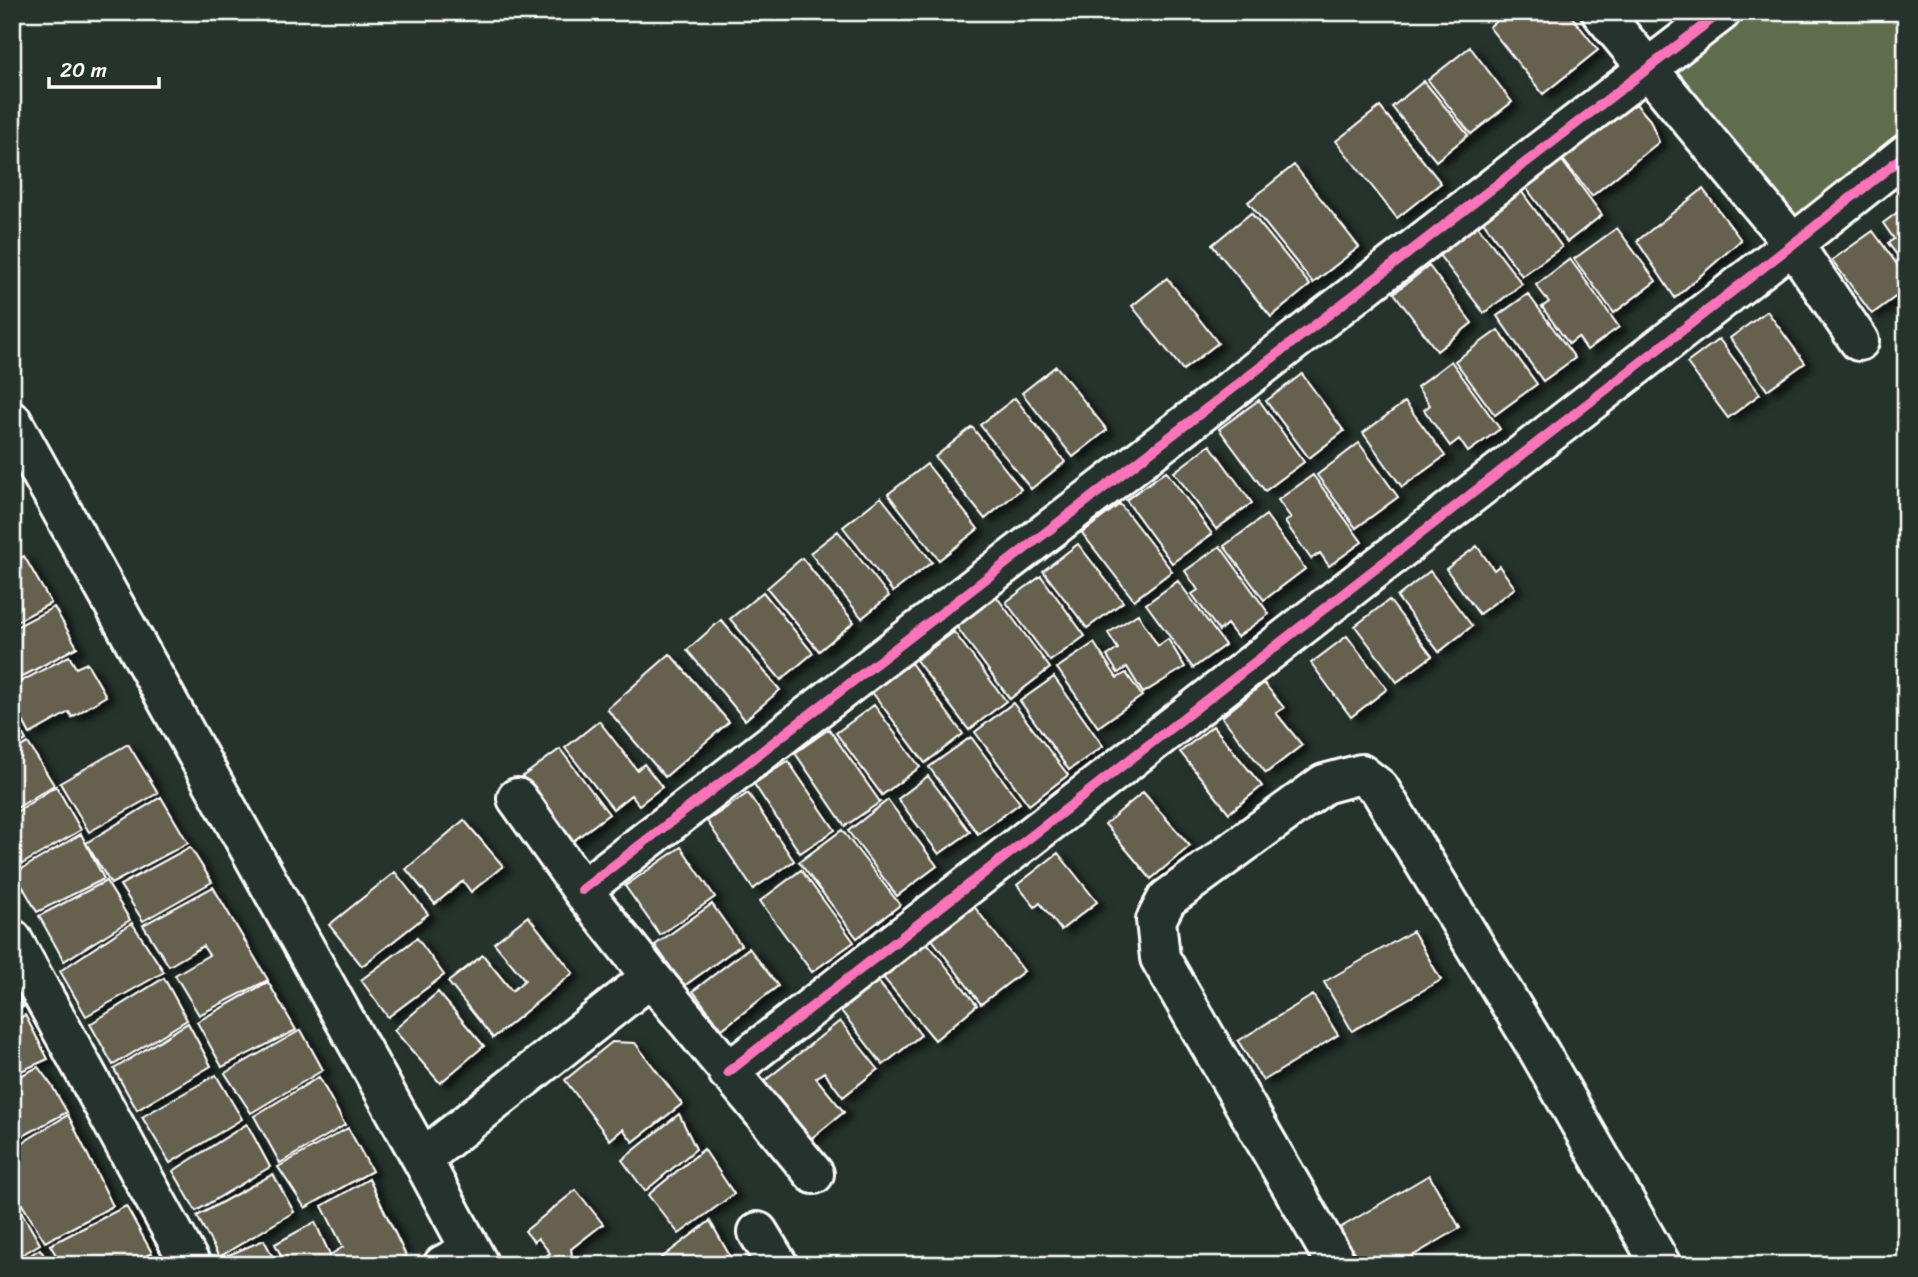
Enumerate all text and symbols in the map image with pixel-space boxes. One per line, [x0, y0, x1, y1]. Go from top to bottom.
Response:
scale bar [49, 46, 159, 90]
text: 20 m [60, 51, 107, 89]

